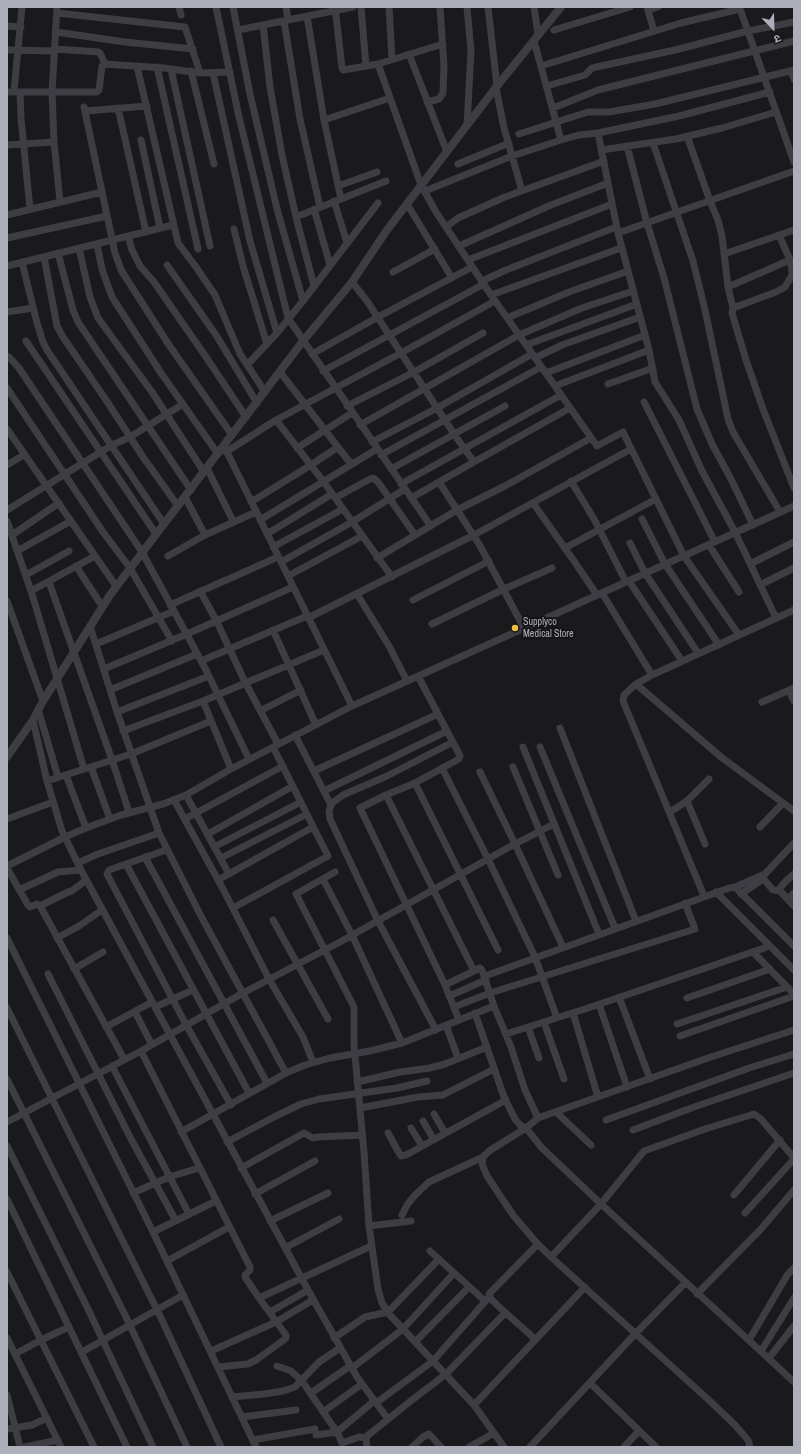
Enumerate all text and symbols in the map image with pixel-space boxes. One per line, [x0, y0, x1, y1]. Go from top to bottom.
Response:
north arrow [753, 8, 793, 48]
text: उ [772, 31, 783, 47]
place label: Supplyco Medical Store [523, 616, 574, 640]
marker: Supplyco Medical Store [510, 623, 520, 633]

